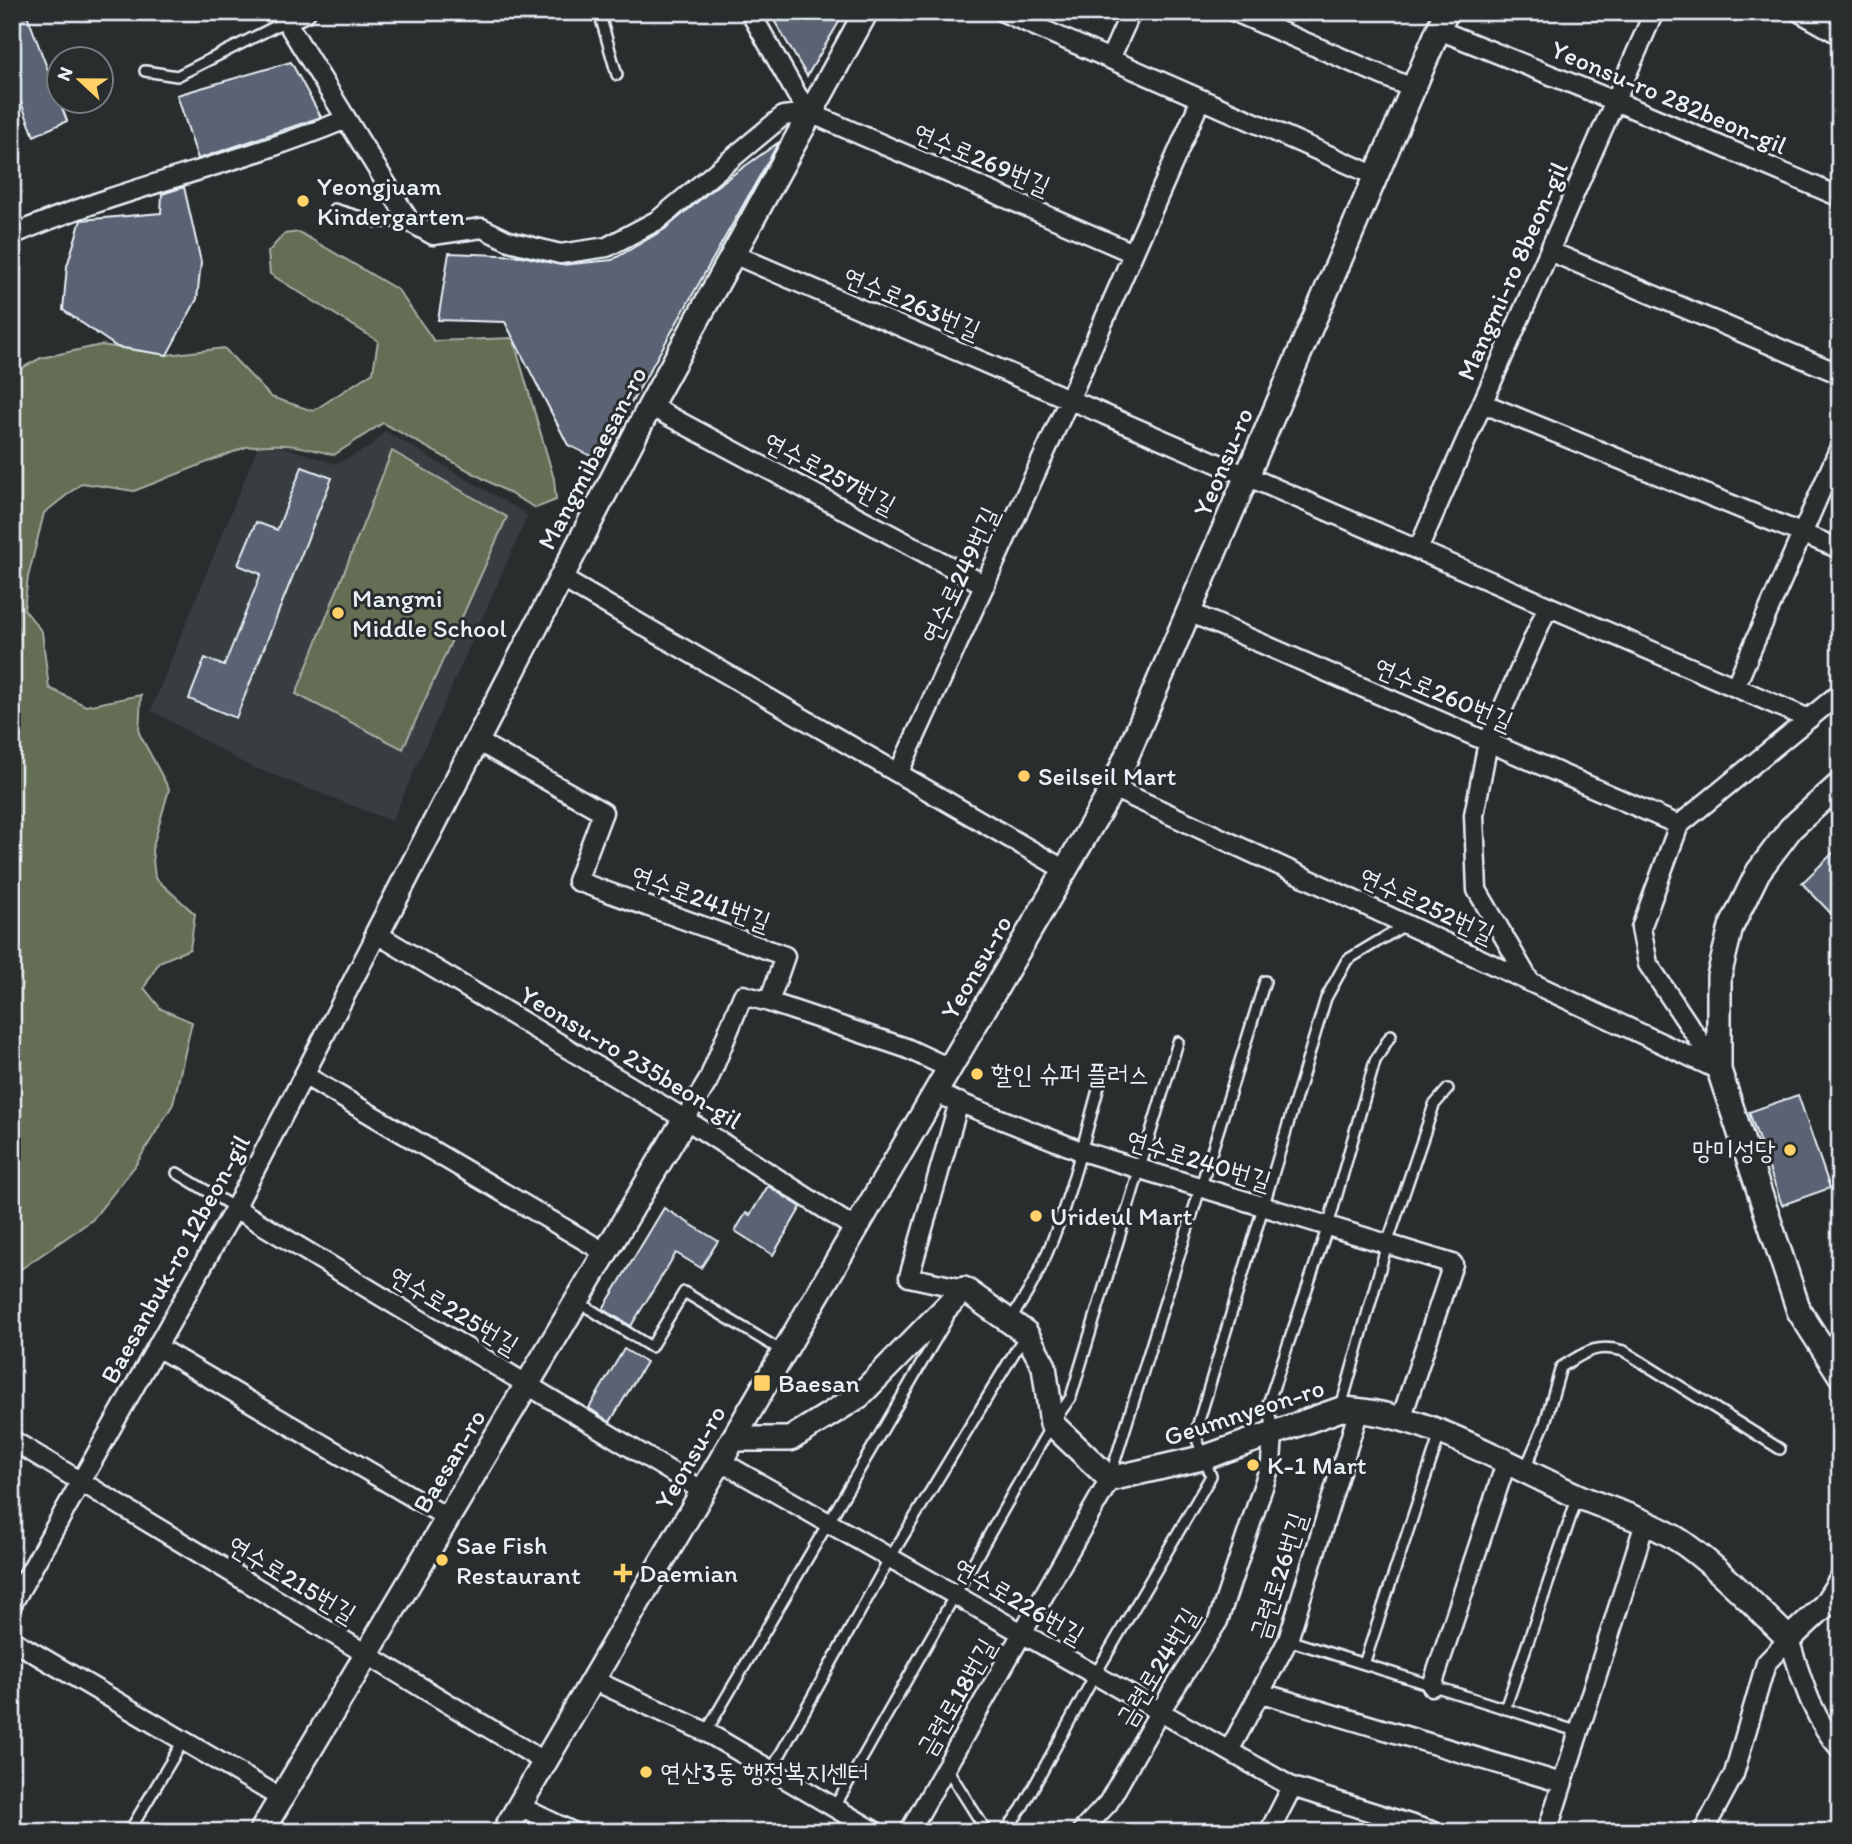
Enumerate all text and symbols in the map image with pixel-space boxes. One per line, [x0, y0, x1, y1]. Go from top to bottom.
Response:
street label: Yeonsu-ro 282beon-gil [1546, 33, 1792, 161]
north arrow [46, 46, 116, 116]
text: N [52, 64, 78, 84]
street label: 연수로269번길 [909, 116, 1055, 202]
street label: Mangmi-ro 8beon-gil [1449, 157, 1575, 385]
place label: Yeongjuam Kindergarten [317, 170, 465, 232]
marker: Yeongjuam Kindergarten [295, 193, 311, 209]
street label: 연수로263번길 [838, 260, 986, 346]
street label: Mangmibaesan-ro [530, 361, 654, 555]
street label: Yeonsu-ro [1186, 403, 1260, 521]
street label: 연수로257번길 [759, 425, 902, 521]
street label: 연수로249번길 [914, 501, 1006, 649]
place label: Mangmi Middle School [352, 582, 507, 644]
marker: Mangmi Middle School [330, 605, 346, 621]
street label: 연수로260번길 [1370, 650, 1518, 738]
place label: Seilseil Mart [1038, 760, 1177, 792]
marker: Seilseil Mart [1016, 768, 1032, 784]
street label: 연수로241번길 [627, 858, 775, 938]
street label: 연수로252번길 [1354, 860, 1500, 950]
street label: Yeonsu-ro [933, 909, 1019, 1025]
street label: Yeonsu-ro 235beon-gil [514, 978, 748, 1136]
place label: 할인 슈퍼 플러스 [991, 1058, 1149, 1090]
marker: 할인 슈퍼 플러스 [969, 1066, 985, 1082]
street label: 연수로240번길 [1123, 1123, 1275, 1197]
street label: Baesanbuk-ro 12beon-gil [93, 1129, 257, 1389]
place label: 망미성당 [1692, 1134, 1776, 1166]
marker: 망미성당 [1782, 1142, 1798, 1158]
place label: Urideul Mart [1050, 1200, 1192, 1232]
marker: Urideul Mart [1028, 1208, 1044, 1224]
street label: 연수로225번길 [383, 1259, 525, 1361]
place label: Baesan [778, 1367, 860, 1399]
street label: Geumnyeon-ro [1160, 1371, 1328, 1453]
marker: Baesan [752, 1373, 772, 1393]
street label: Yeonsu-ro [647, 1399, 733, 1515]
street label: Baesan-ro [405, 1403, 493, 1519]
place label: K-1 Mart [1267, 1449, 1367, 1481]
marker: K-1 Mart [1245, 1457, 1261, 1473]
street label: 금련로26번길 [1242, 1508, 1314, 1644]
street label: 연수로215번길 [222, 1528, 362, 1630]
place label: Sae Fish Restaurant [456, 1529, 581, 1591]
street label: 연수로226번길 [948, 1551, 1090, 1651]
marker: Sae Fish Restaurant [434, 1552, 450, 1568]
place label: Daemian [639, 1557, 738, 1589]
marker: Daemian [613, 1563, 633, 1583]
street label: 금련로24번길 [1109, 1601, 1205, 1733]
street label: 금련로18번길 [909, 1632, 1003, 1762]
place label: 연산3동 행정복지센터 [660, 1756, 868, 1788]
marker: 연산3동 행정복지센터 [638, 1764, 654, 1780]

